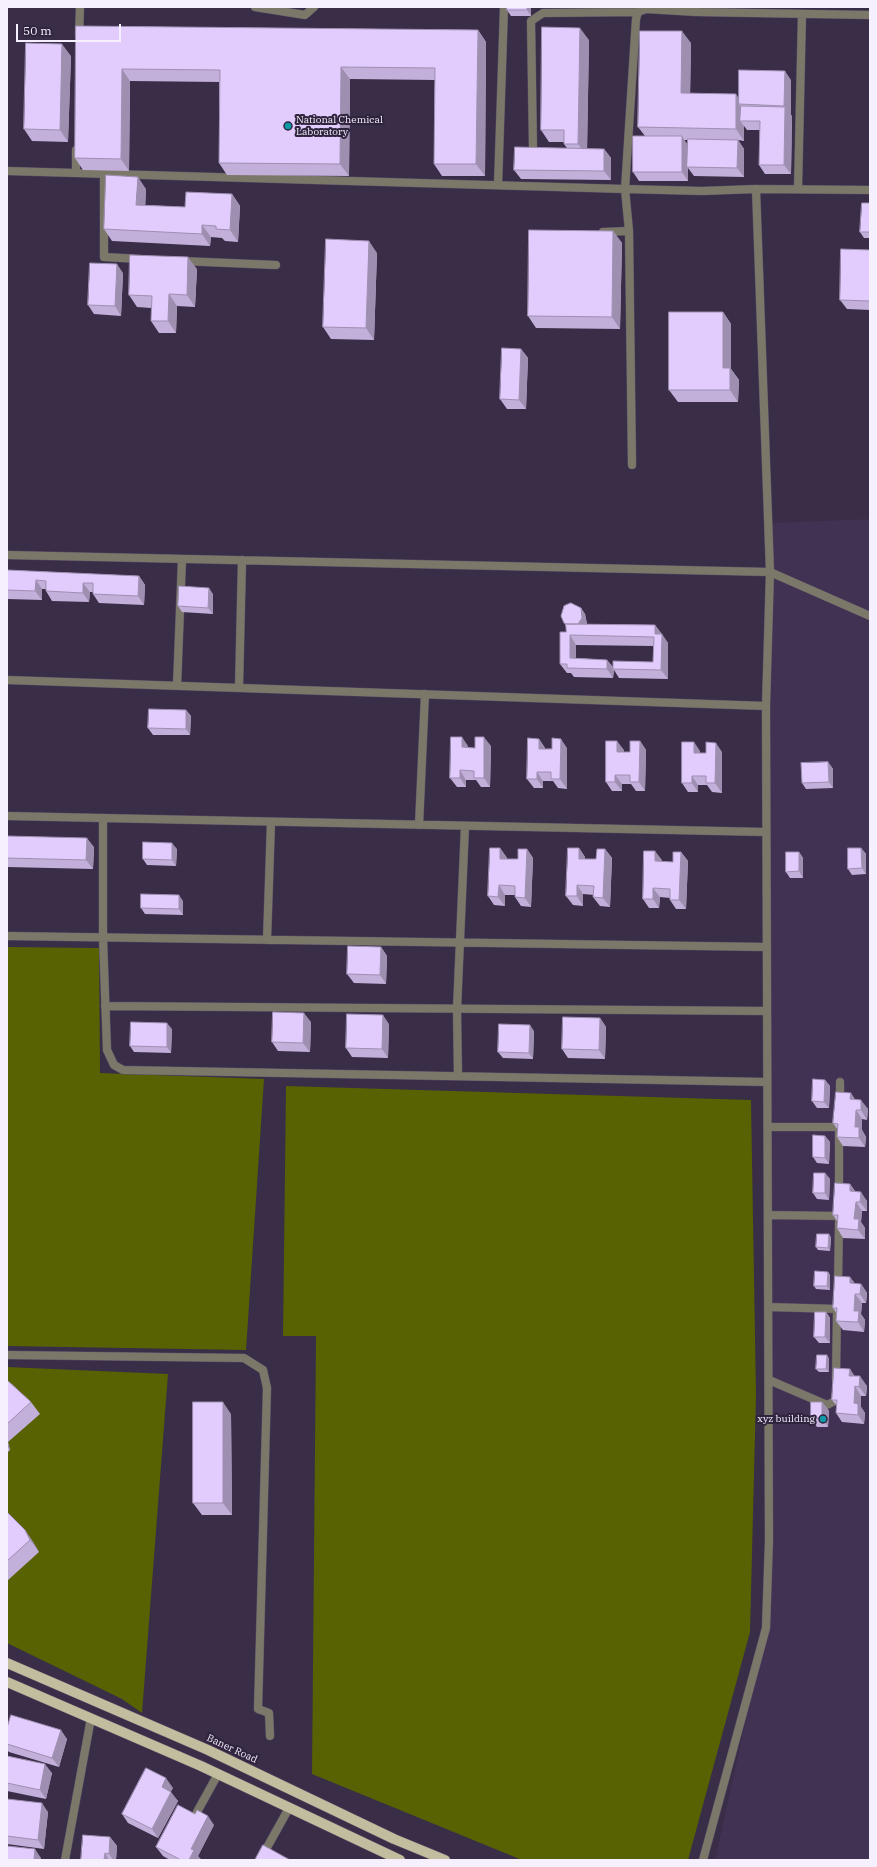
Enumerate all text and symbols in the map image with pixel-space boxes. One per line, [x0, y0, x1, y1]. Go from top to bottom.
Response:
scale bar [18, 16, 123, 42]
text: 50 m [23, 23, 52, 38]
place label: National Chemical Laboratory [296, 114, 383, 138]
marker: National Chemical Laboratory [283, 121, 293, 131]
place label: xyz building [757, 1413, 815, 1425]
marker: xyz building [818, 1414, 828, 1424]
street label: Baner Road [205, 1732, 259, 1766]

